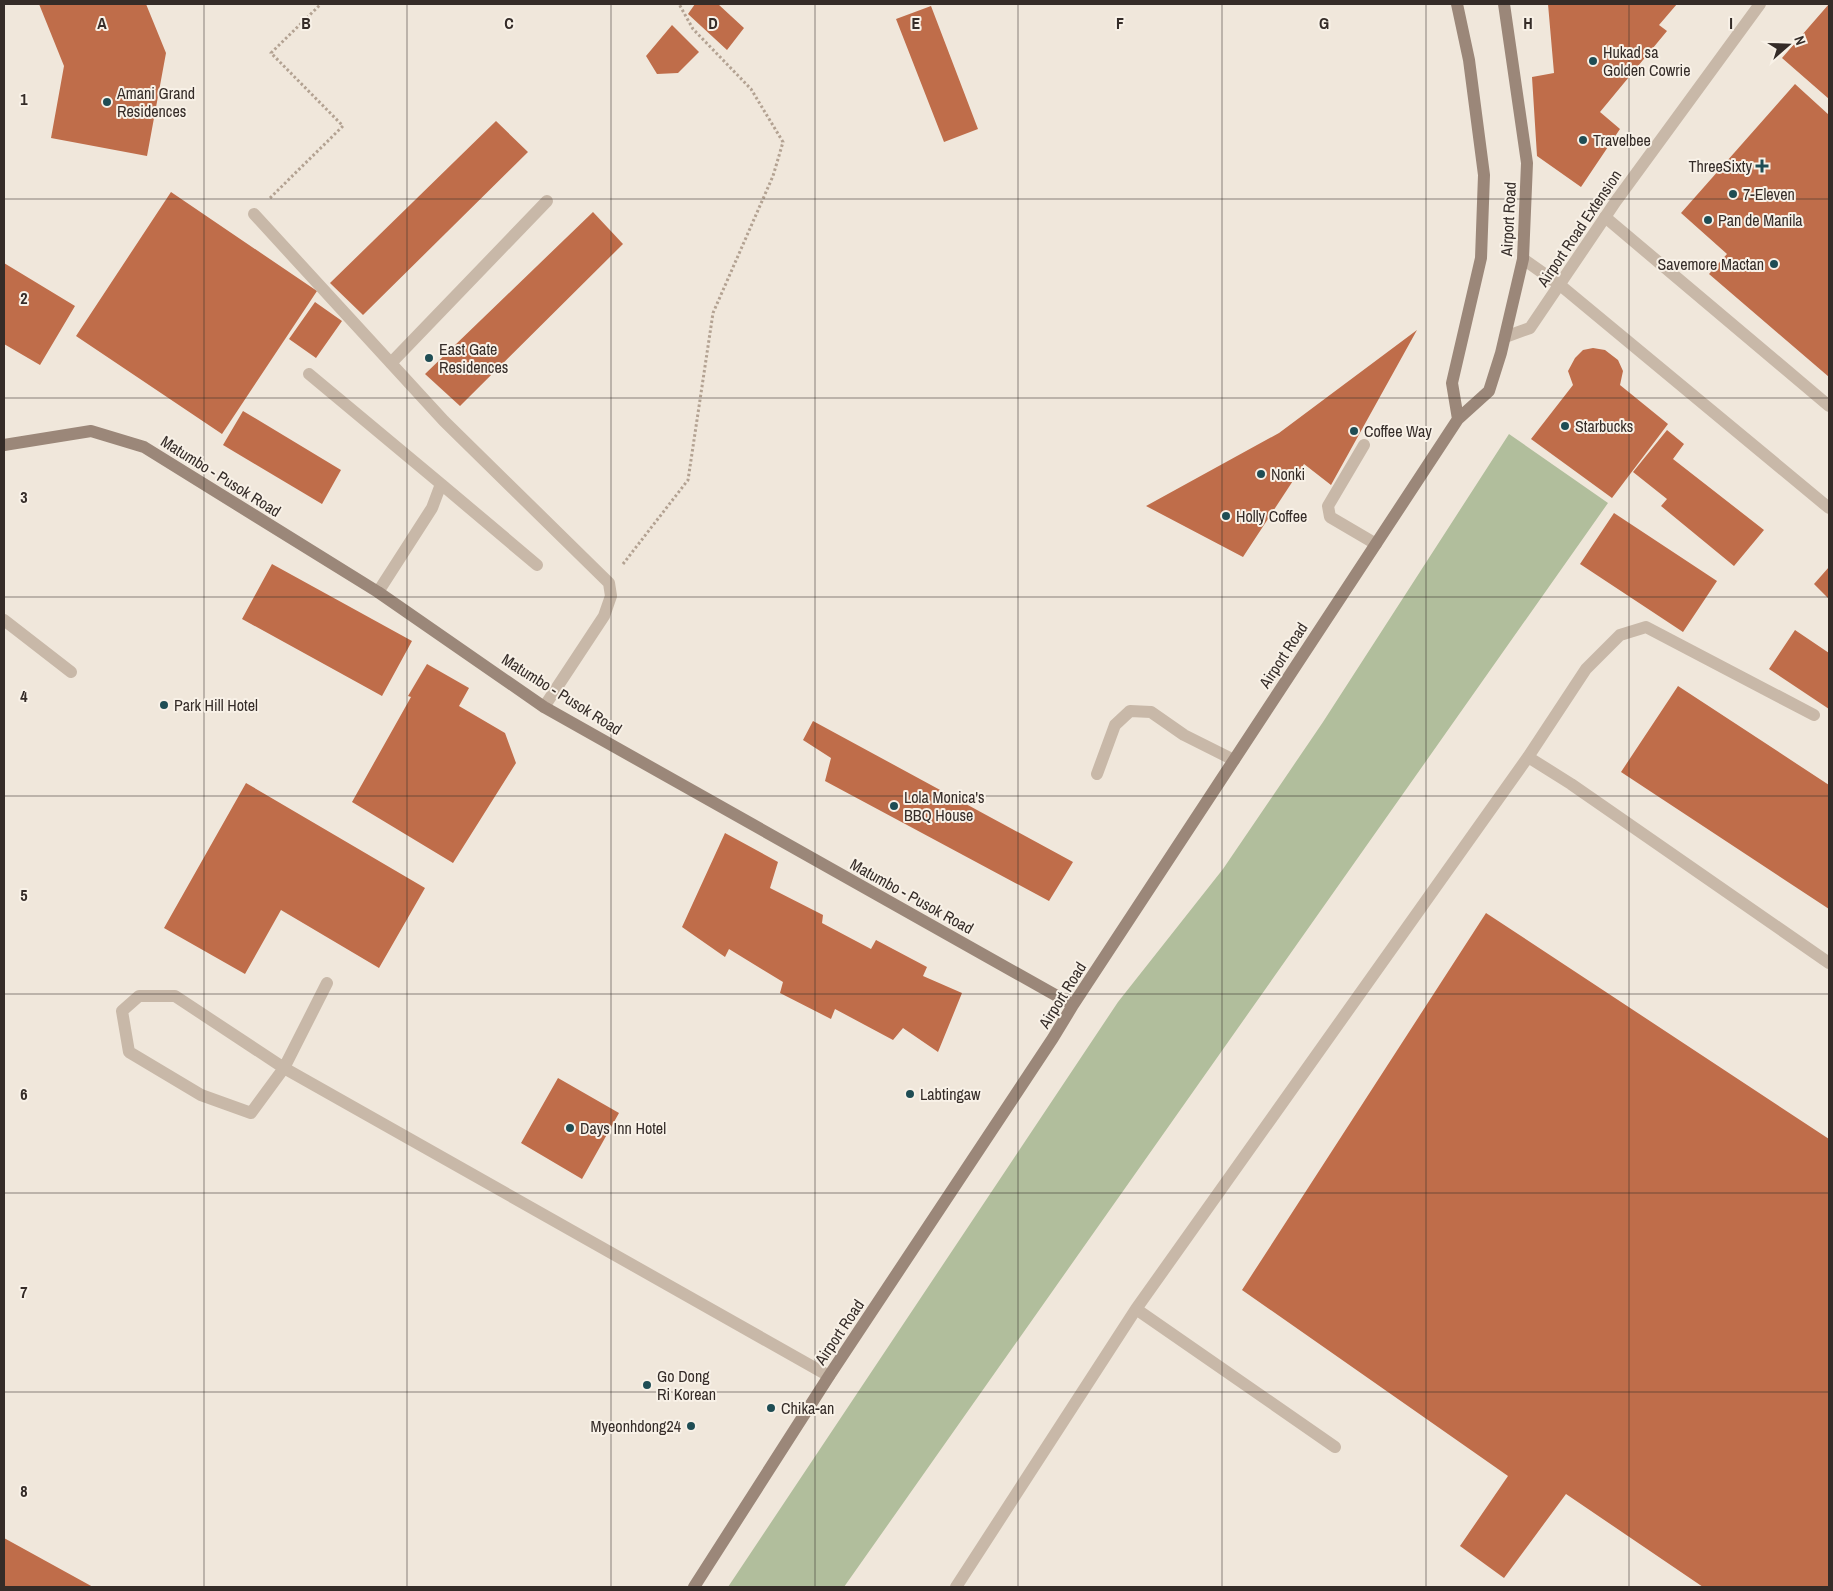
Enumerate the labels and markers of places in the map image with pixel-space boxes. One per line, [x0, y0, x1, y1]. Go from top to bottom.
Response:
place label: Hukad sa Golden Cowrie [1603, 41, 1691, 81]
marker: Hukad sa Golden Cowrie [1587, 55, 1599, 67]
place label: Amani Grand Residences [116, 82, 195, 122]
marker: Amani Grand Residences [101, 96, 113, 108]
place label: Travelbee [1593, 129, 1651, 151]
marker: Travelbee [1577, 134, 1589, 146]
place label: ThreeSixty [1689, 155, 1752, 177]
marker: ThreeSixty [1756, 160, 1768, 172]
place label: 7-Eleven [1743, 183, 1795, 205]
marker: 7-Eleven [1727, 188, 1739, 200]
place label: Pan de Manila [1718, 209, 1803, 231]
marker: Pan de Manila [1702, 214, 1714, 226]
place label: Savemore Mactan [1658, 253, 1764, 275]
marker: Savemore Mactan [1768, 258, 1780, 270]
place label: East Gate Residences [439, 338, 508, 378]
marker: East Gate Residences [423, 352, 435, 364]
place label: Starbucks [1575, 415, 1633, 437]
place label: Coffee Way [1364, 420, 1432, 442]
marker: Starbucks [1559, 420, 1571, 432]
marker: Coffee Way [1348, 425, 1360, 437]
place label: Nonki [1271, 463, 1305, 485]
marker: Nonki [1255, 468, 1267, 480]
place label: Holly Coffee [1236, 505, 1307, 527]
marker: Holly Coffee [1220, 510, 1232, 522]
place label: Park Hill Hotel [174, 694, 258, 716]
marker: Park Hill Hotel [158, 699, 170, 711]
place label: Lola Monica's BBQ House [904, 786, 985, 826]
marker: Lola Monica's BBQ House [888, 800, 900, 812]
place label: Labtingaw [920, 1083, 981, 1105]
marker: Labtingaw [904, 1088, 916, 1100]
place label: Days Inn Hotel [580, 1117, 666, 1139]
marker: Days Inn Hotel [564, 1122, 576, 1134]
place label: Go Dong Ri Korean [657, 1365, 716, 1405]
marker: Go Dong Ri Korean [641, 1379, 653, 1391]
place label: Chika-an [781, 1397, 834, 1419]
marker: Chika-an [765, 1402, 777, 1414]
place label: Myeonhdong24 [591, 1415, 681, 1437]
marker: Myeonhdong24 [685, 1420, 697, 1432]

